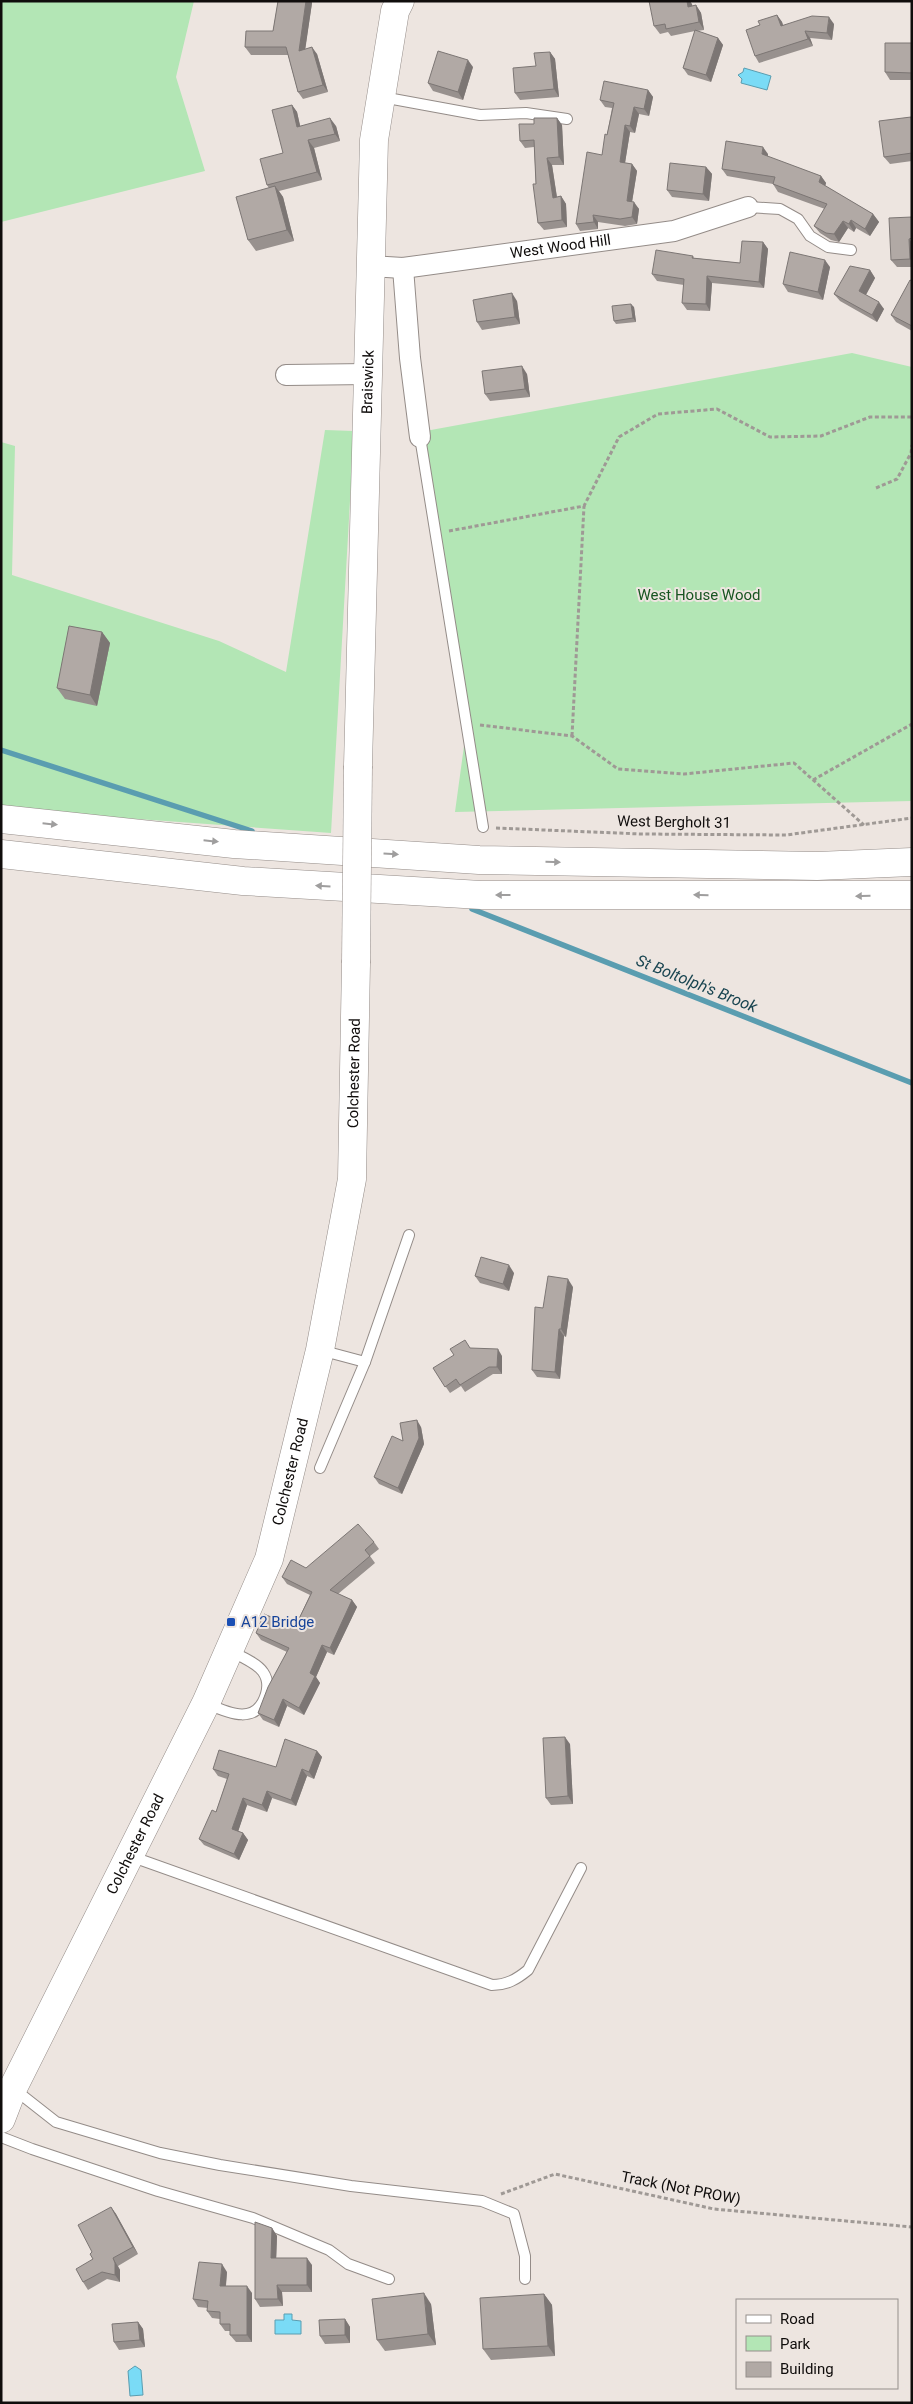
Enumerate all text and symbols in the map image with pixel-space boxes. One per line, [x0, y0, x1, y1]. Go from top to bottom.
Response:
street label: West Wood Hill [509, 231, 612, 262]
street label: Braiswick [358, 349, 378, 414]
park label: West House Wood [638, 586, 761, 604]
street label: West Bergholt 31 [617, 812, 731, 832]
one-way arrow [42, 820, 58, 828]
one-way arrow [204, 837, 220, 845]
one-way arrow [383, 851, 399, 859]
one-way arrow [545, 858, 561, 866]
one-way arrow [315, 881, 331, 889]
one-way arrow [495, 891, 511, 899]
one-way arrow [692, 891, 708, 899]
one-way arrow [855, 892, 871, 900]
water label: St Boltolph's Brook [634, 951, 761, 1017]
street label: Colchester Road [344, 1018, 364, 1128]
street label: Colchester Road [269, 1416, 312, 1527]
place label: A12 Bridge [241, 1613, 314, 1631]
marker: A12 Bridge [225, 1616, 237, 1628]
street label: Colchester Road [103, 1791, 168, 1897]
street label: Track (Not PROW) [620, 2168, 742, 2208]
legend [736, 2299, 898, 2389]
text: Road [780, 2310, 814, 2328]
text: Park [780, 2335, 811, 2353]
text: Building [780, 2360, 834, 2378]

